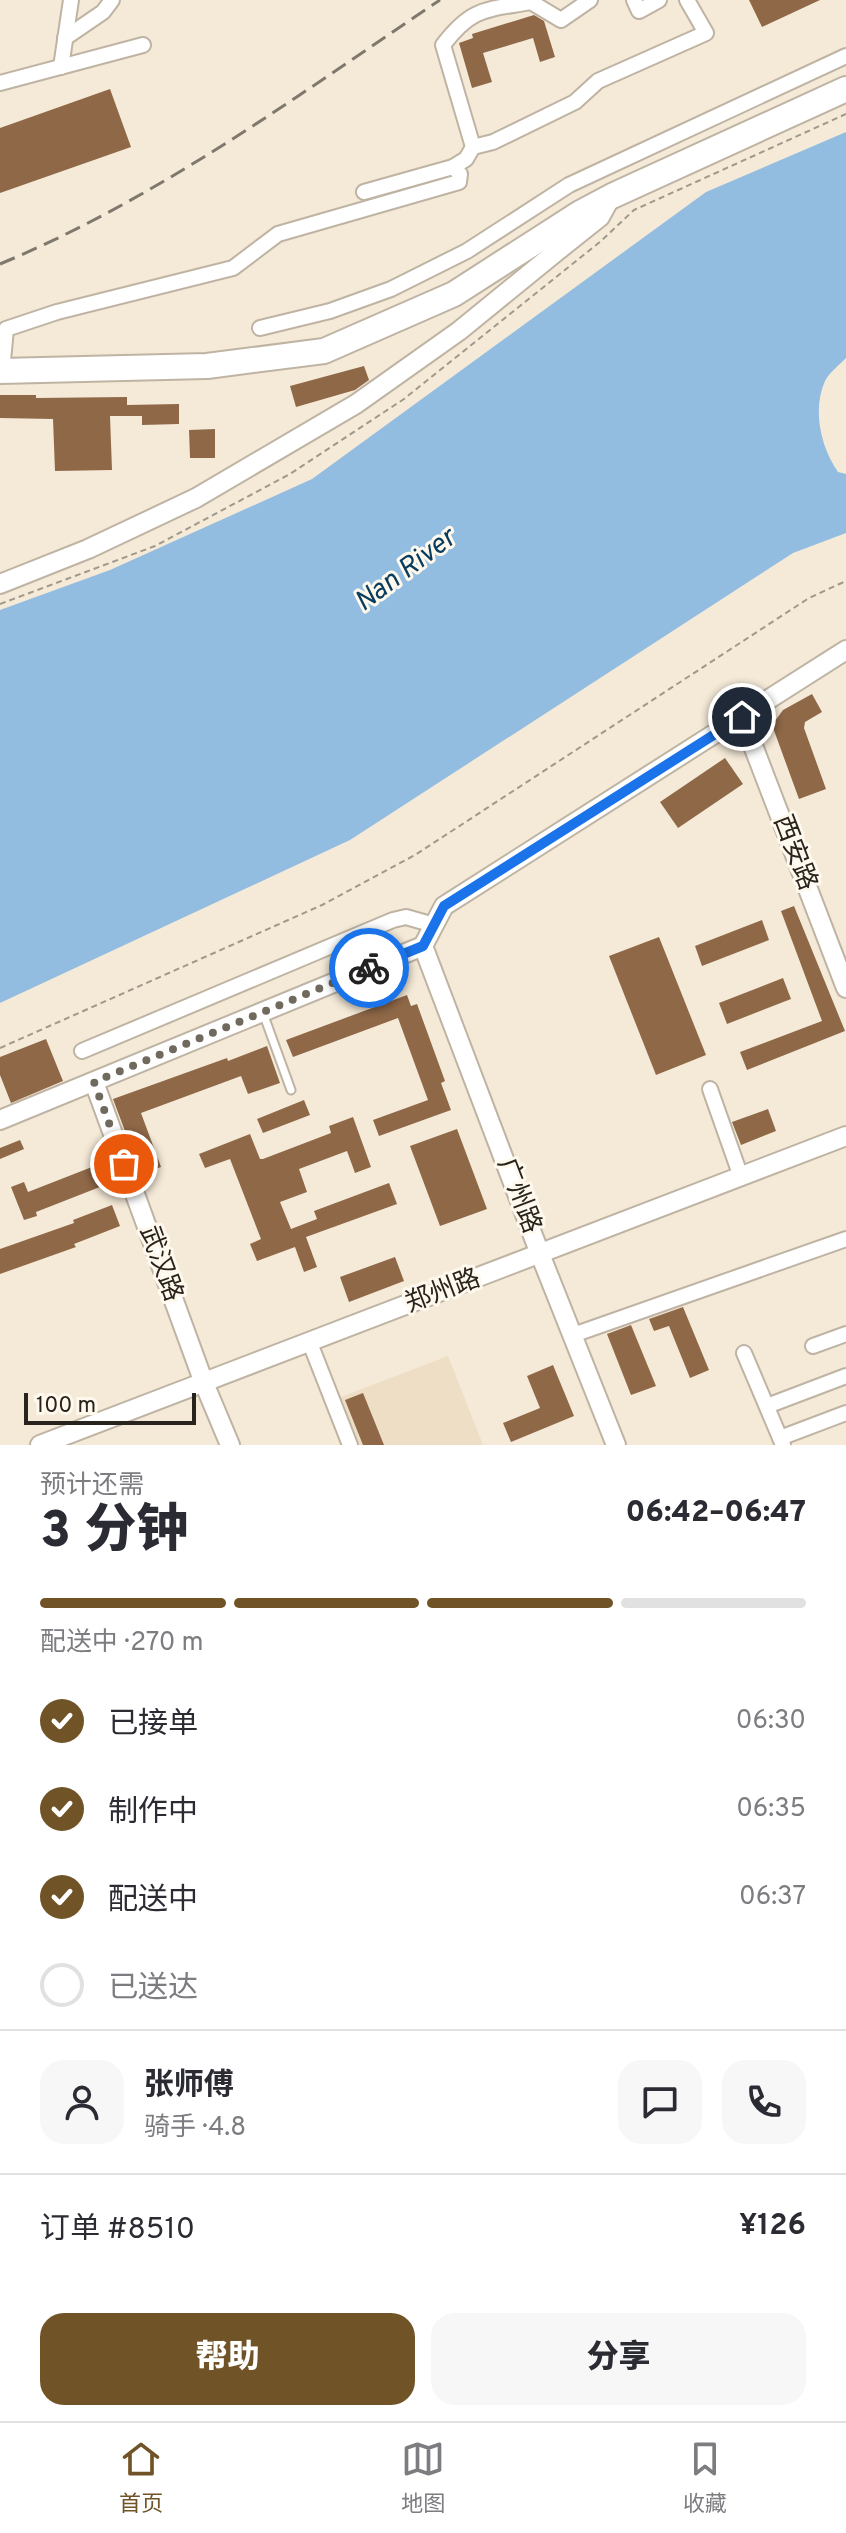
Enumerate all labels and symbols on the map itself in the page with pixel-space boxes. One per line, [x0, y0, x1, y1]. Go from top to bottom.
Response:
water label: Nan River [348, 520, 466, 621]
pin [708, 683, 776, 751]
street label: 西安路 [765, 811, 823, 895]
courier [329, 928, 409, 1008]
pin [90, 1130, 158, 1198]
street label: 广州路 [489, 1154, 547, 1238]
street label: 武汉路 [131, 1222, 189, 1306]
street label: 郑州路 [401, 1263, 485, 1321]
scale bar [24, 1389, 196, 1425]

